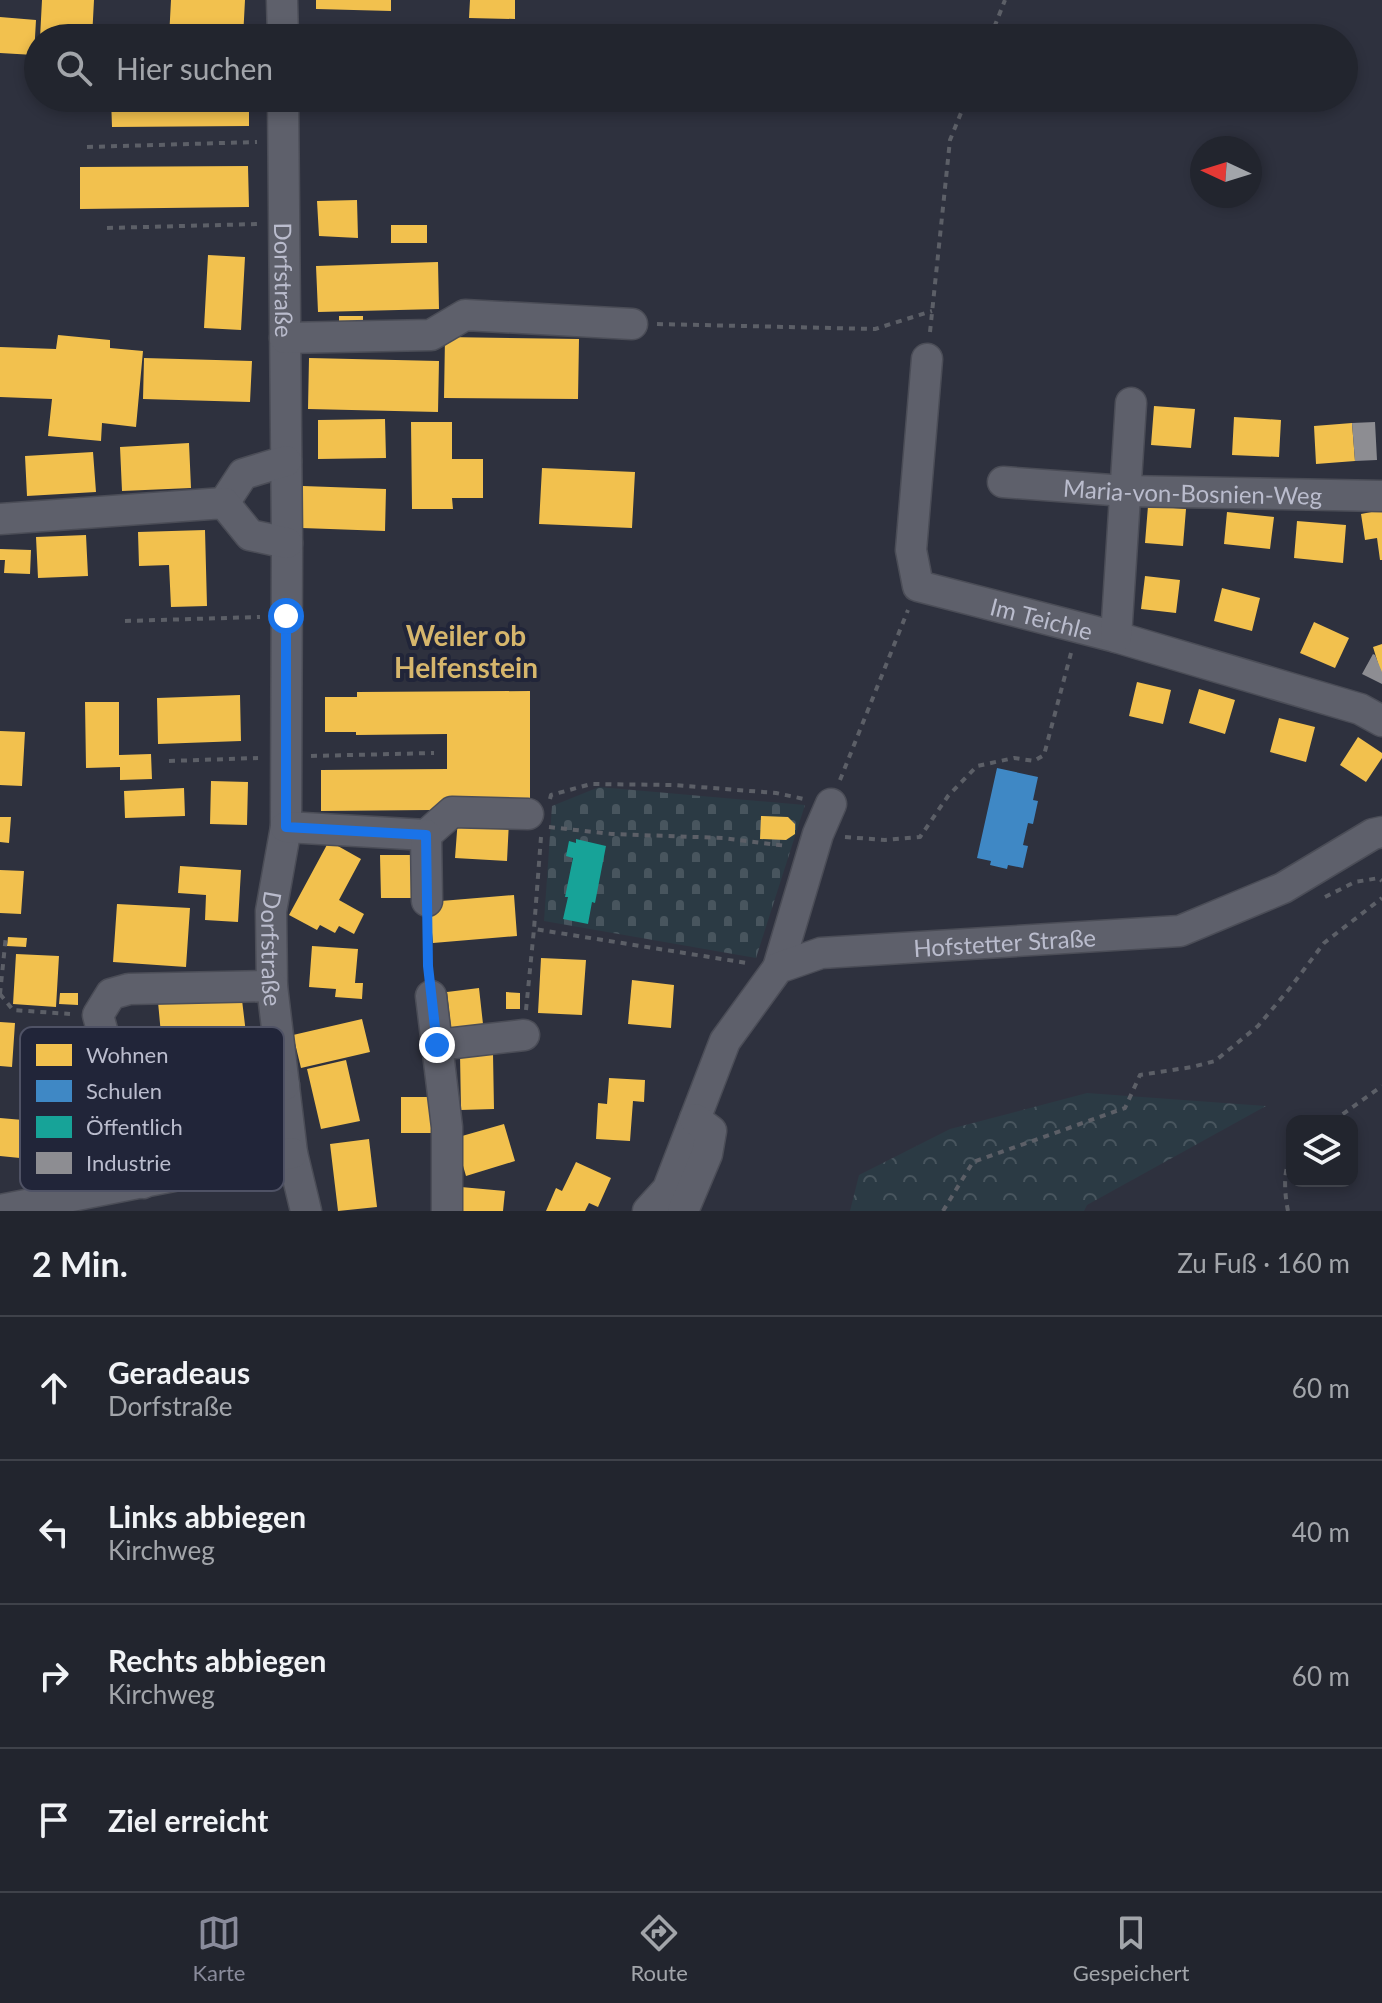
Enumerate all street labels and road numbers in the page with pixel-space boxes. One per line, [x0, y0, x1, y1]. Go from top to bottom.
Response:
street label: Dorfstraße [270, 222, 300, 338]
street label: Maria-von-Bosnien-Weg [1062, 472, 1322, 509]
street label: Im Teichle [987, 591, 1096, 645]
street label: Dorfstraße [256, 889, 289, 1008]
street label: Hofstetter Straße [912, 922, 1097, 962]

